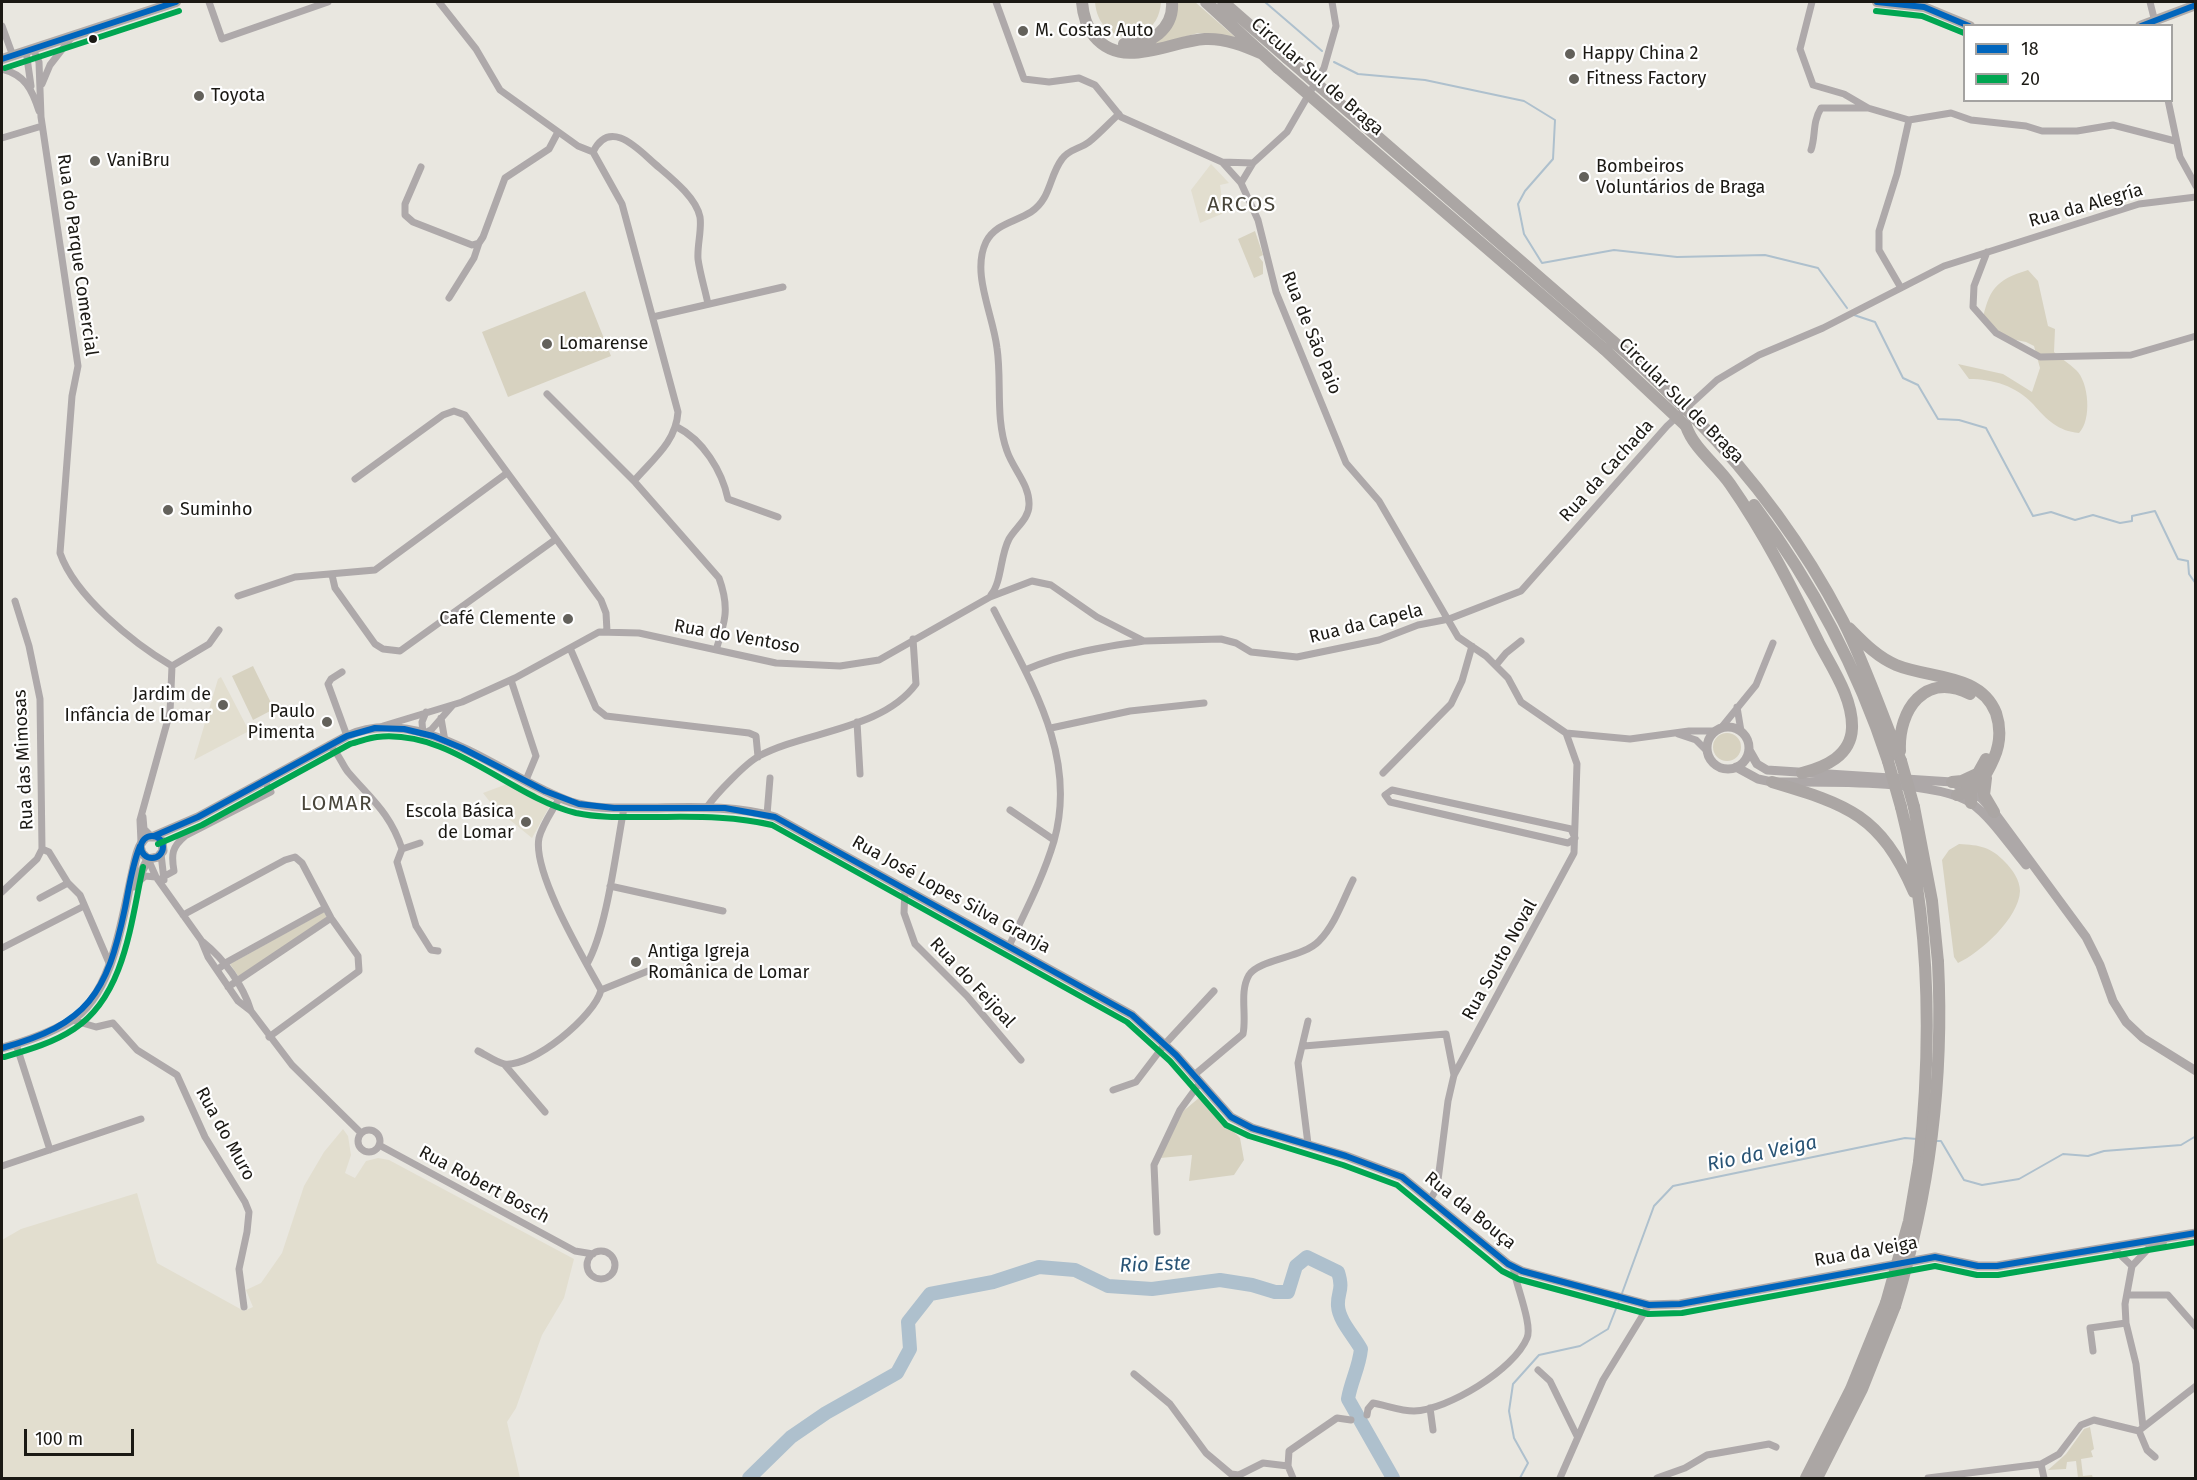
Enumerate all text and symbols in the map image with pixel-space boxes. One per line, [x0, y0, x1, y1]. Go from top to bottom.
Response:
street label: Circular Sul de Braga [1246, 14, 1388, 140]
place label: M. Costas Auto [1035, 20, 1153, 42]
marker: M. Costas Auto [1016, 24, 1030, 38]
legend [1963, 24, 2173, 102]
unlabelled marker [87, 33, 99, 45]
text: 18 [2021, 38, 2039, 60]
place label: Happy China 2 [1582, 43, 1699, 65]
marker: Happy China 2 [1563, 47, 1577, 61]
place label: Fitness Factory [1586, 68, 1706, 90]
text: 20 [2021, 68, 2040, 90]
marker: Fitness Factory [1567, 72, 1581, 86]
place label: Toyota [211, 85, 265, 107]
marker: Toyota [192, 89, 206, 103]
place label: VaniBru [107, 150, 170, 172]
street label: Rua do Parque Comercial [52, 153, 102, 357]
marker: VaniBru [88, 154, 102, 168]
place label: Bombeiros Voluntários de Braga [1596, 156, 1765, 198]
marker: Bombeiros Voluntários de Braga [1577, 170, 1591, 184]
street label: Rua da Alegría [2026, 179, 2146, 233]
district label: ARCOS [1207, 192, 1277, 218]
street label: Rua de São Paio [1276, 268, 1346, 398]
place label: Lomarense [559, 333, 648, 355]
street label: Circular Sul de Braga [1614, 334, 1748, 468]
marker: Lomarense [540, 337, 554, 351]
street label: Rua da Cachada [1555, 415, 1659, 527]
place label: Suminho [180, 499, 252, 521]
marker: Suminho [161, 503, 175, 517]
street label: Rua da Capela [1307, 599, 1425, 649]
place label: Café Clemente [439, 608, 556, 630]
marker: Café Clemente [561, 612, 575, 626]
street label: Rua do Ventoso [672, 615, 802, 659]
place label: Jardim de Infância de Lomar [64, 684, 211, 726]
street label: Rua das Mimosas [10, 689, 38, 831]
marker: Jardim de Infância de Lomar [216, 698, 230, 712]
place label: Paulo Pimenta [248, 701, 315, 744]
marker: Paulo Pimenta [320, 715, 334, 729]
district label: LOMAR [301, 791, 373, 817]
place label: Escola Básica de Lomar [405, 801, 514, 844]
marker: Escola Básica de Lomar [519, 815, 533, 829]
street label: Rua José Lopes Silva Granja [848, 831, 1054, 959]
street label: Rua Souto Noval [1458, 896, 1542, 1024]
street label: Rua do Feijoal [925, 933, 1019, 1033]
place label: Antiga Igreja Românica de Lomar [648, 941, 809, 984]
marker: Antiga Igreja Românica de Lomar [629, 955, 643, 969]
street label: Rua do Muro [190, 1084, 260, 1184]
water label: Rio da Veiga [1705, 1131, 1819, 1177]
street label: Rua Robert Bosch [415, 1141, 553, 1229]
street label: Rua da Bouça [1420, 1168, 1520, 1254]
street label: Rua da Veiga [1813, 1232, 1919, 1272]
water label: Rio Este [1119, 1252, 1191, 1278]
scale bar [27, 1417, 136, 1455]
text: 100 m [35, 1428, 83, 1450]

